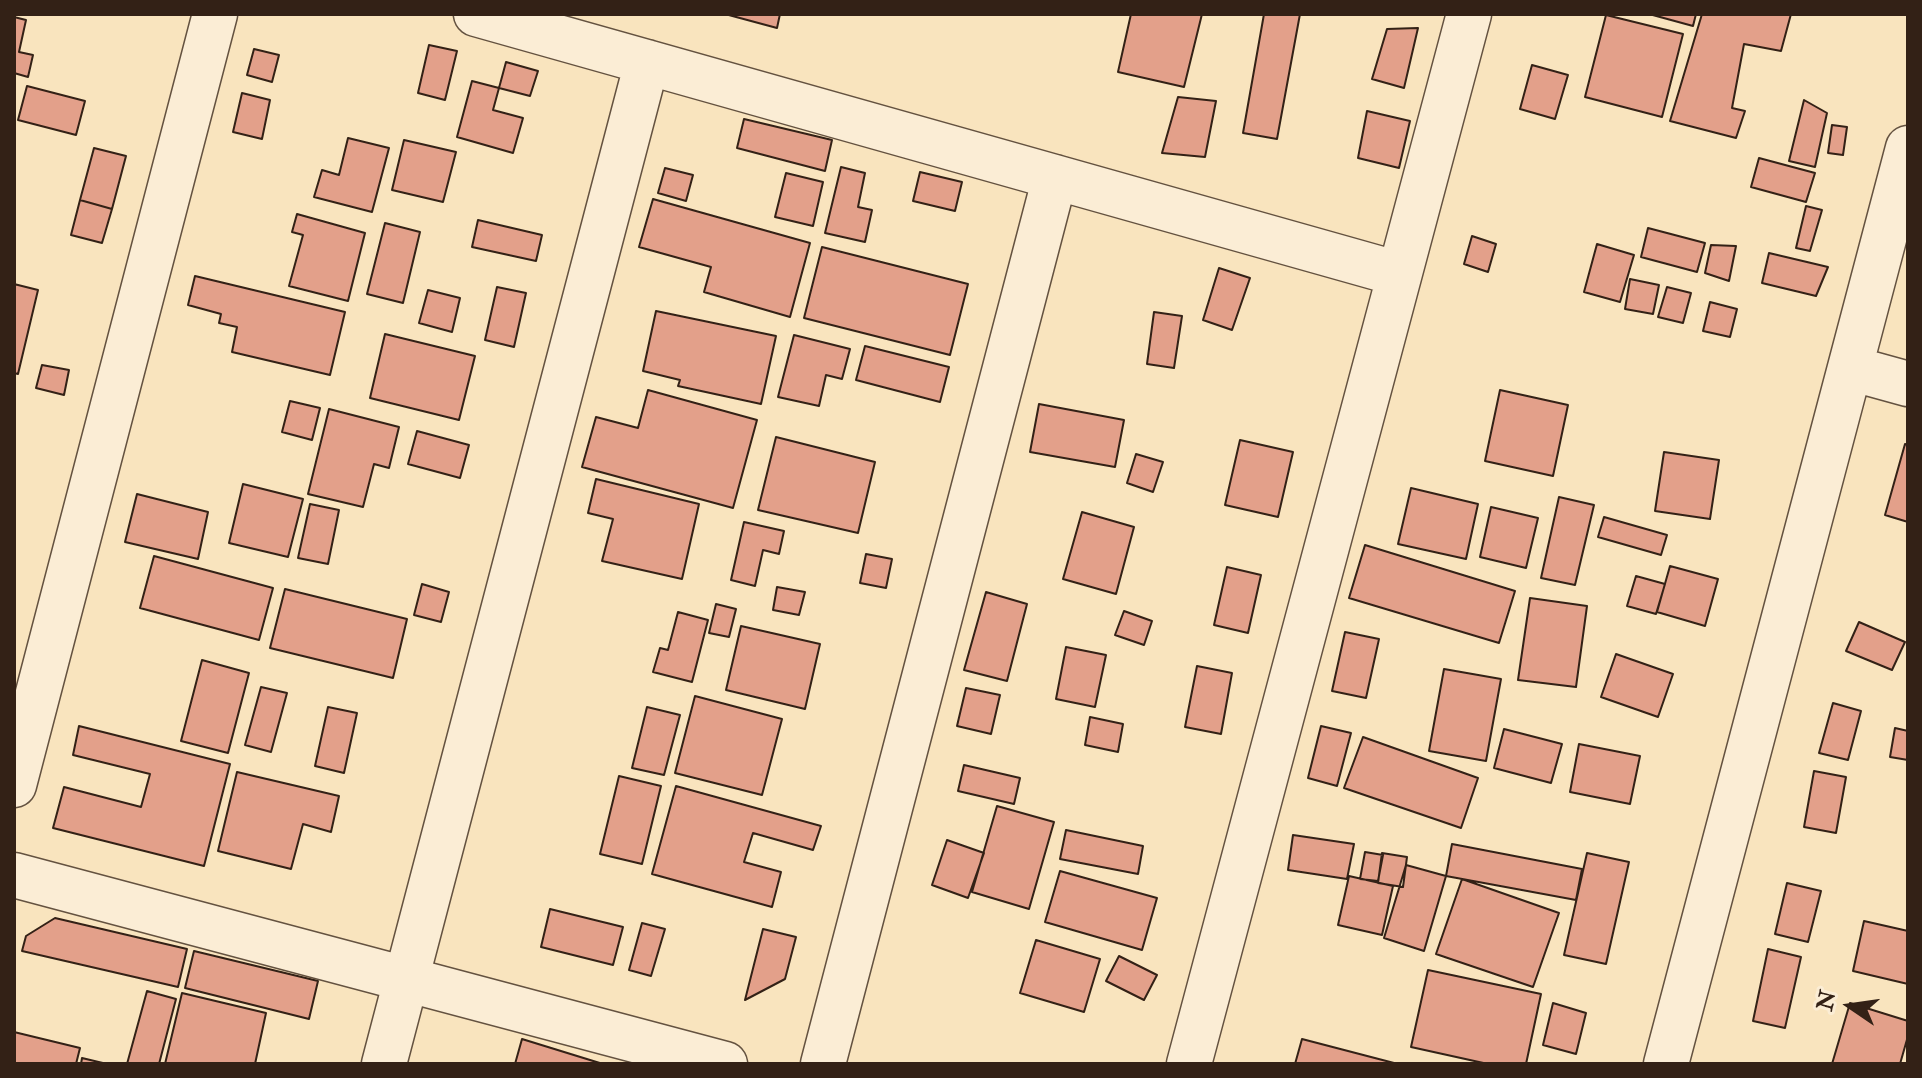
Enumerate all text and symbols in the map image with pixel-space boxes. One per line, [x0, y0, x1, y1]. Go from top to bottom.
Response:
north arrow [1810, 966, 1890, 1046]
text: N [1811, 988, 1842, 1013]

